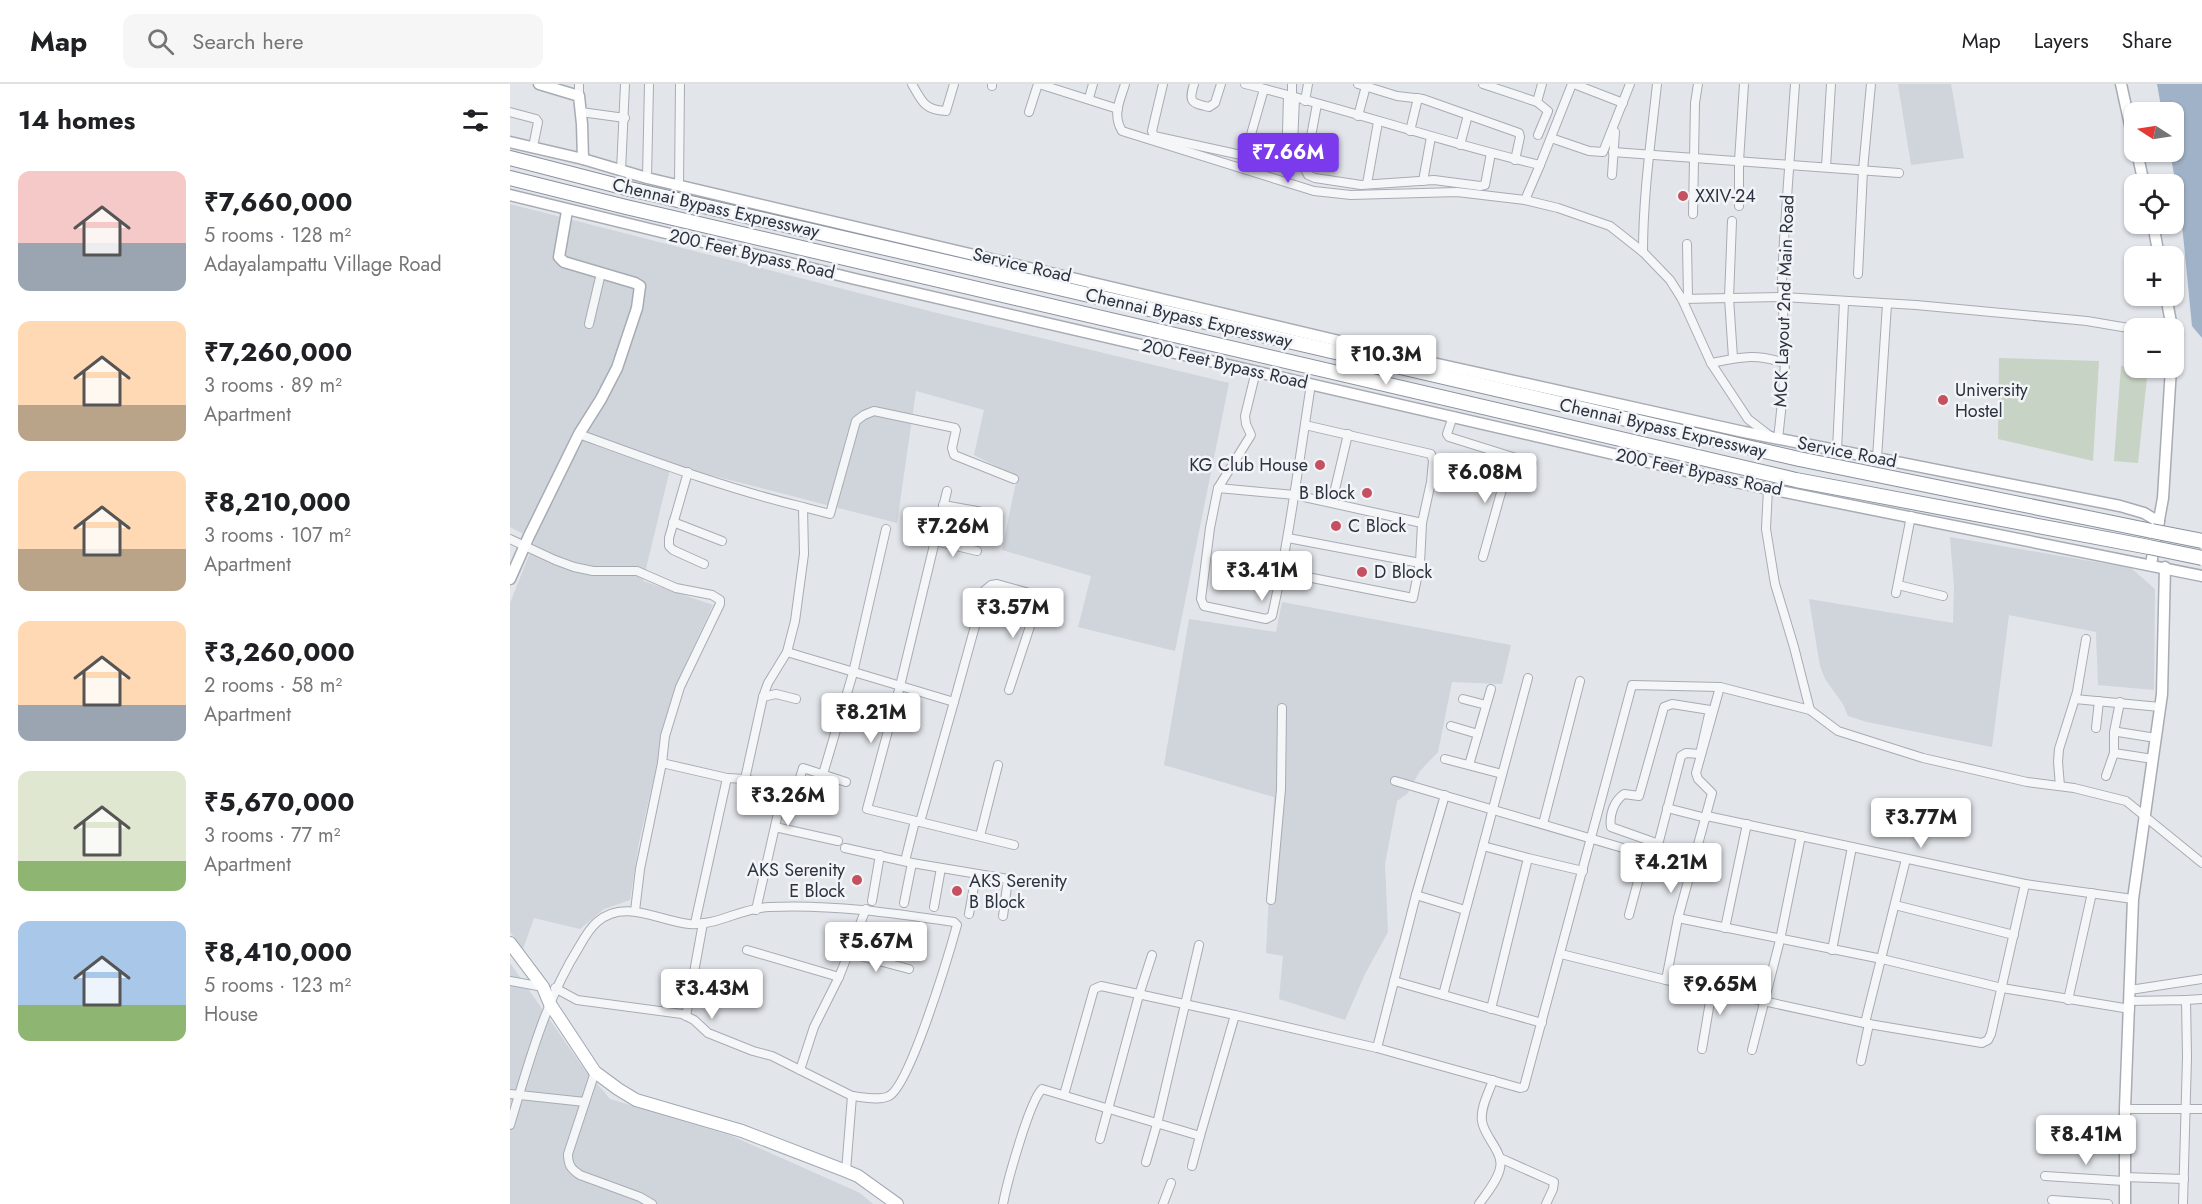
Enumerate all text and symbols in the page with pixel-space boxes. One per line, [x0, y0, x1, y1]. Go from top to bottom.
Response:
search box [123, 14, 543, 68]
text: Map [30, 21, 87, 62]
icon: search [144, 25, 177, 58]
text: Search here [192, 25, 304, 57]
text: Map [1962, 26, 2001, 56]
text: Layers [2034, 26, 2089, 56]
text: Share [2122, 26, 2172, 56]
text: 14 homes [18, 101, 135, 139]
north arrow [2124, 102, 2184, 162]
map controls [2124, 102, 2184, 378]
icon: filters [459, 104, 492, 137]
pin: ₹7.66M [1239, 133, 1337, 184]
text: ₹7.66M [1252, 138, 1324, 167]
street label: Chennai Bypass Expressway [610, 172, 822, 244]
button: locate [2124, 174, 2184, 234]
text: ₹7,660,000 [204, 183, 352, 221]
place label: XXIV-24 [1695, 183, 1756, 209]
marker: XXIV-24 [1676, 189, 1690, 203]
street label: MCK Layout 2nd Main Road [1767, 194, 1801, 408]
icon: home [66, 195, 138, 267]
text: 5 rooms · 128 m² [204, 221, 351, 250]
street label: 200 Feet Bypass Road [666, 222, 838, 286]
street label: Service Road [970, 241, 1074, 289]
button: + [2124, 246, 2184, 306]
text: Adayalampattu Village Road [204, 250, 442, 279]
street label: Chennai Bypass Expressway [1083, 282, 1295, 354]
button: − [2124, 318, 2184, 378]
street label: 200 Feet Bypass Road [1139, 332, 1311, 396]
text: ₹7,260,000 [204, 333, 352, 371]
pin: ₹10.3M [1337, 335, 1435, 386]
text: ₹10.3M [1350, 340, 1422, 369]
icon: home [66, 345, 138, 417]
text: 3 rooms · 89 m² [204, 371, 342, 400]
place label: University Hostel [1955, 377, 2028, 424]
street label: Chennai Bypass Expressway [1557, 392, 1769, 464]
marker: University Hostel [1936, 393, 1950, 407]
text: Apartment [204, 400, 291, 429]
street label: Service Road [1795, 430, 1899, 474]
street label: 200 Feet Bypass Road [1613, 442, 1785, 502]
place label: KG Club House [1189, 452, 1308, 478]
pin: ₹6.08M [1436, 453, 1534, 504]
marker: KG Club House [1313, 458, 1327, 472]
text: ₹6.08M [1448, 458, 1522, 487]
place label: B Block [1299, 480, 1355, 506]
text: ₹8,210,000 [204, 483, 351, 521]
marker: B Block [1360, 486, 1374, 500]
icon: home [66, 495, 138, 567]
pin: ₹7.26M [904, 507, 1002, 558]
text: ₹7.26M [917, 512, 989, 541]
place label: C Block [1348, 513, 1406, 539]
marker: C Block [1329, 519, 1343, 533]
text: 3 rooms · 107 m² [204, 521, 351, 550]
text: Apartment [204, 550, 291, 579]
pin: ₹3.41M [1213, 551, 1311, 602]
text: ₹3.41M [1226, 556, 1298, 585]
place label: D Block [1374, 559, 1432, 585]
marker: D Block [1355, 565, 1369, 579]
pin: ₹3.57M [964, 588, 1062, 639]
text: ₹3.57M [977, 593, 1049, 622]
text: ₹3,260,000 [204, 633, 355, 671]
icon: home [66, 645, 138, 717]
text: 2 rooms · 58 m² [204, 671, 342, 700]
pin: ₹8.21M [822, 693, 920, 744]
text: ₹8.21M [835, 698, 907, 727]
text: Apartment [204, 700, 291, 729]
pin: ₹3.26M [739, 776, 837, 827]
text: ₹3.26M [751, 781, 825, 810]
text: ₹5,670,000 [204, 783, 354, 821]
icon: home [66, 795, 138, 867]
pin: ₹3.77M [1872, 798, 1970, 849]
text: ₹3.77M [1885, 803, 1957, 832]
text: 3 rooms · 77 m² [204, 821, 341, 850]
pin: ₹4.21M [1622, 843, 1720, 894]
text: ₹4.21M [1635, 848, 1707, 877]
text: Apartment [204, 850, 291, 879]
place label: AKS Serenity E Block [747, 857, 845, 904]
place label: AKS Serenity B Block [969, 868, 1067, 915]
marker: AKS Serenity E Block [850, 873, 864, 887]
marker: AKS Serenity B Block [950, 884, 964, 898]
pin: ₹5.67M [827, 922, 925, 973]
text: ₹5.67M [839, 927, 913, 956]
text: ₹8,410,000 [204, 933, 352, 971]
icon: home [66, 945, 138, 1017]
pin: ₹9.65M [1671, 965, 1769, 1016]
pin: ₹3.43M [663, 969, 761, 1020]
text: ₹9.65M [1683, 970, 1757, 999]
text: 5 rooms · 123 m² [204, 971, 351, 1000]
text: ₹3.43M [675, 974, 749, 1003]
text: House [204, 1000, 258, 1029]
pin: ₹8.41M [2037, 1115, 2135, 1166]
text: ₹8.41M [2050, 1120, 2122, 1149]

